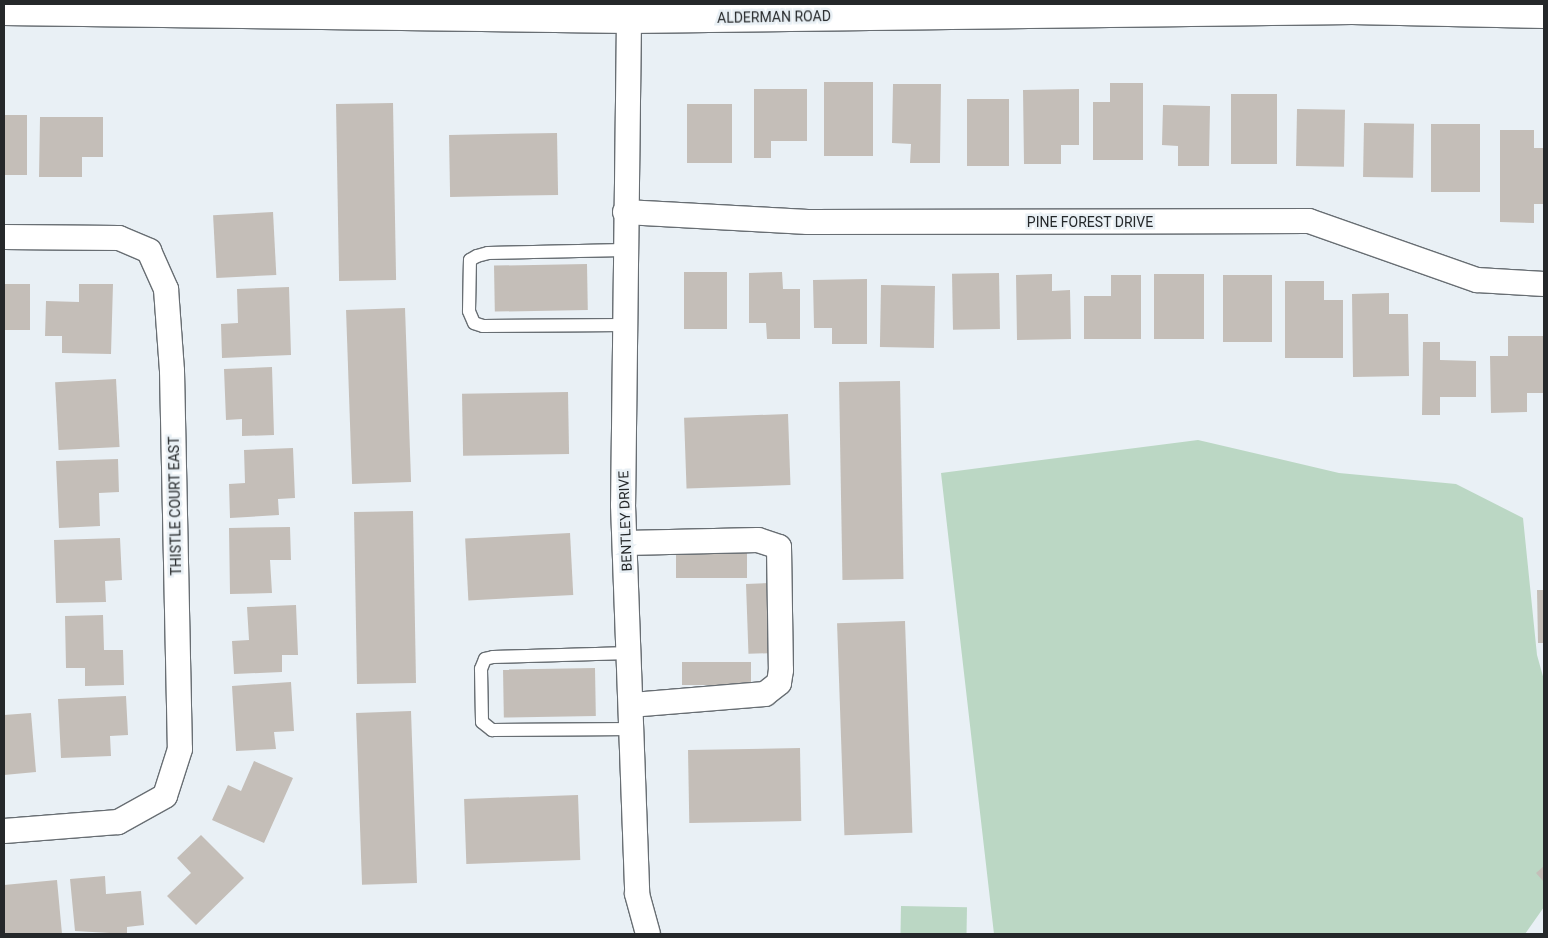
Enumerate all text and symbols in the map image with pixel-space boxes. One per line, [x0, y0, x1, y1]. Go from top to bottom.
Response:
street label: ALDERMAN ROAD [717, 8, 831, 26]
street label: PINE FOREST DRIVE [1027, 214, 1153, 230]
street label: THISTLE COURT EAST [165, 436, 185, 576]
street label: BENTLEY DRIVE [615, 470, 635, 572]

